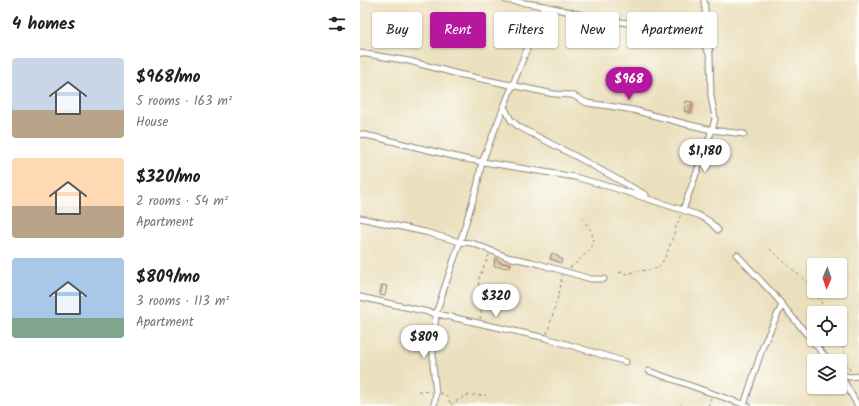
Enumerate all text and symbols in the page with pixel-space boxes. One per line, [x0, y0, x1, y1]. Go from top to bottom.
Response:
text: 4 homes [12, 11, 75, 38]
chip: Buy [372, 12, 422, 48]
chip: Rent [430, 12, 486, 48]
chip: Filters [494, 12, 558, 48]
chip: New [566, 12, 619, 48]
chip: Apartment [627, 12, 717, 48]
icon: filters [326, 13, 348, 35]
text: $968/mo [136, 64, 200, 91]
pin: $968 [605, 67, 653, 101]
text: $968 [615, 69, 644, 90]
icon: home [44, 74, 92, 122]
text: 5 rooms · 163 m² [136, 91, 232, 112]
text: House [136, 112, 168, 133]
pin: $1,180 [672, 139, 738, 173]
text: $1,180 [688, 141, 722, 162]
text: $320/mo [136, 164, 200, 191]
icon: home [44, 174, 92, 222]
text: 2 rooms · 54 m² [136, 191, 228, 212]
text: Apartment [136, 212, 194, 233]
north arrow [807, 258, 847, 298]
map controls [807, 258, 847, 394]
text: $809/mo [136, 264, 200, 291]
icon: home [44, 274, 92, 322]
pin: $320 [472, 284, 520, 318]
text: $320 [481, 286, 511, 307]
text: 3 rooms · 113 m² [136, 291, 229, 312]
button: locate [807, 306, 847, 346]
text: Apartment [136, 312, 194, 333]
pin: $809 [400, 325, 448, 359]
text: $809 [410, 327, 438, 348]
button: layers [807, 354, 847, 394]

